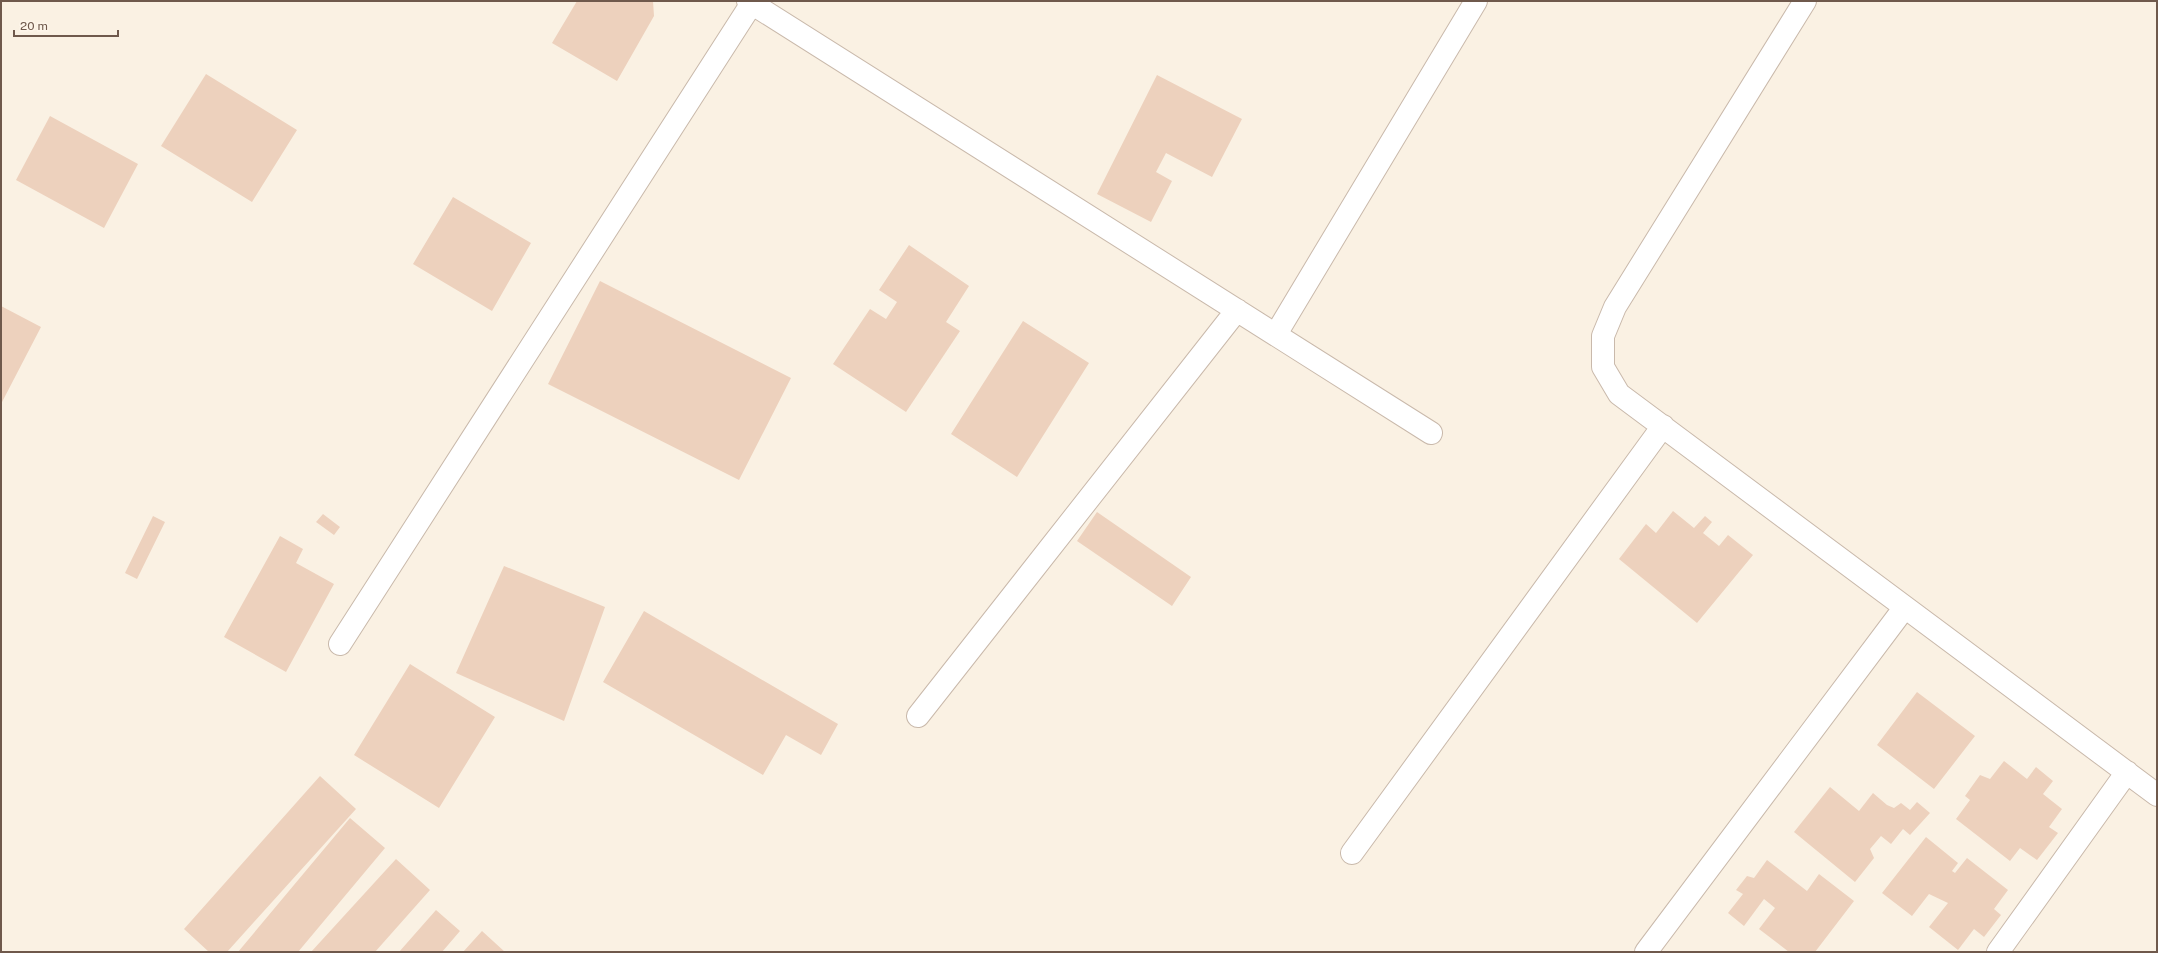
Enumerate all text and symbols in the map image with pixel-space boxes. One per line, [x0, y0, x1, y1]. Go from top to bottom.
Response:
scale bar [14, 12, 118, 38]
text: 20 m [20, 19, 48, 33]

